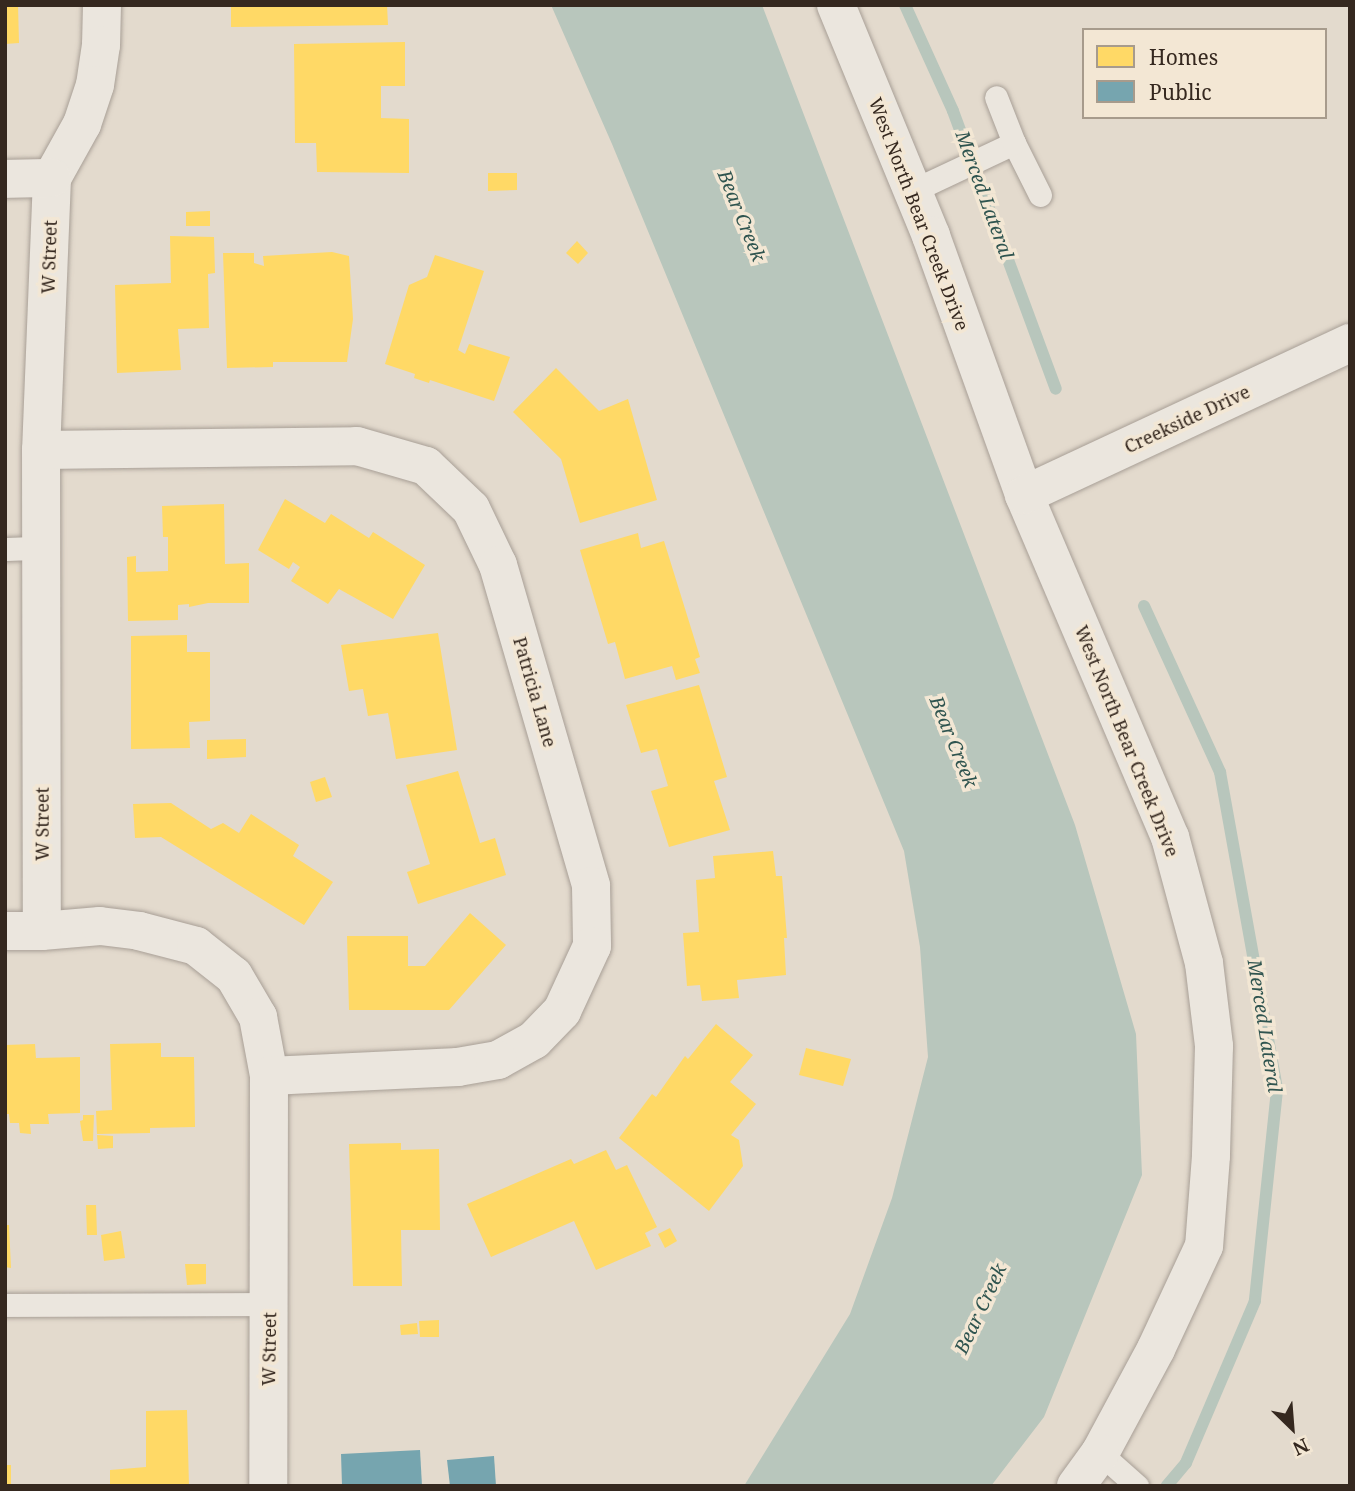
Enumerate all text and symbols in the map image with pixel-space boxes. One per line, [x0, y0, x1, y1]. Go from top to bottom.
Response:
legend [1082, 28, 1327, 119]
text: Homes [1149, 43, 1218, 71]
text: Public [1149, 78, 1211, 106]
street label: West North Bear Creek Drive [865, 95, 973, 333]
water label: Merced Lateral [950, 128, 1018, 262]
water label: Bear Creek [712, 167, 770, 265]
street label: W Street [37, 220, 61, 294]
street label: Creekside Drive [1121, 380, 1253, 458]
street label: West North Bear Creek Drive [1071, 622, 1183, 860]
street label: Patricia Lane [509, 634, 561, 750]
water label: Bear Creek [924, 693, 982, 791]
street label: W Street [31, 787, 53, 861]
water label: Merced Lateral [1242, 958, 1286, 1094]
water label: Bear Creek [950, 1260, 1012, 1358]
street label: W Street [258, 1312, 280, 1386]
north arrow [1257, 1393, 1327, 1463]
text: N [1289, 1432, 1313, 1462]

